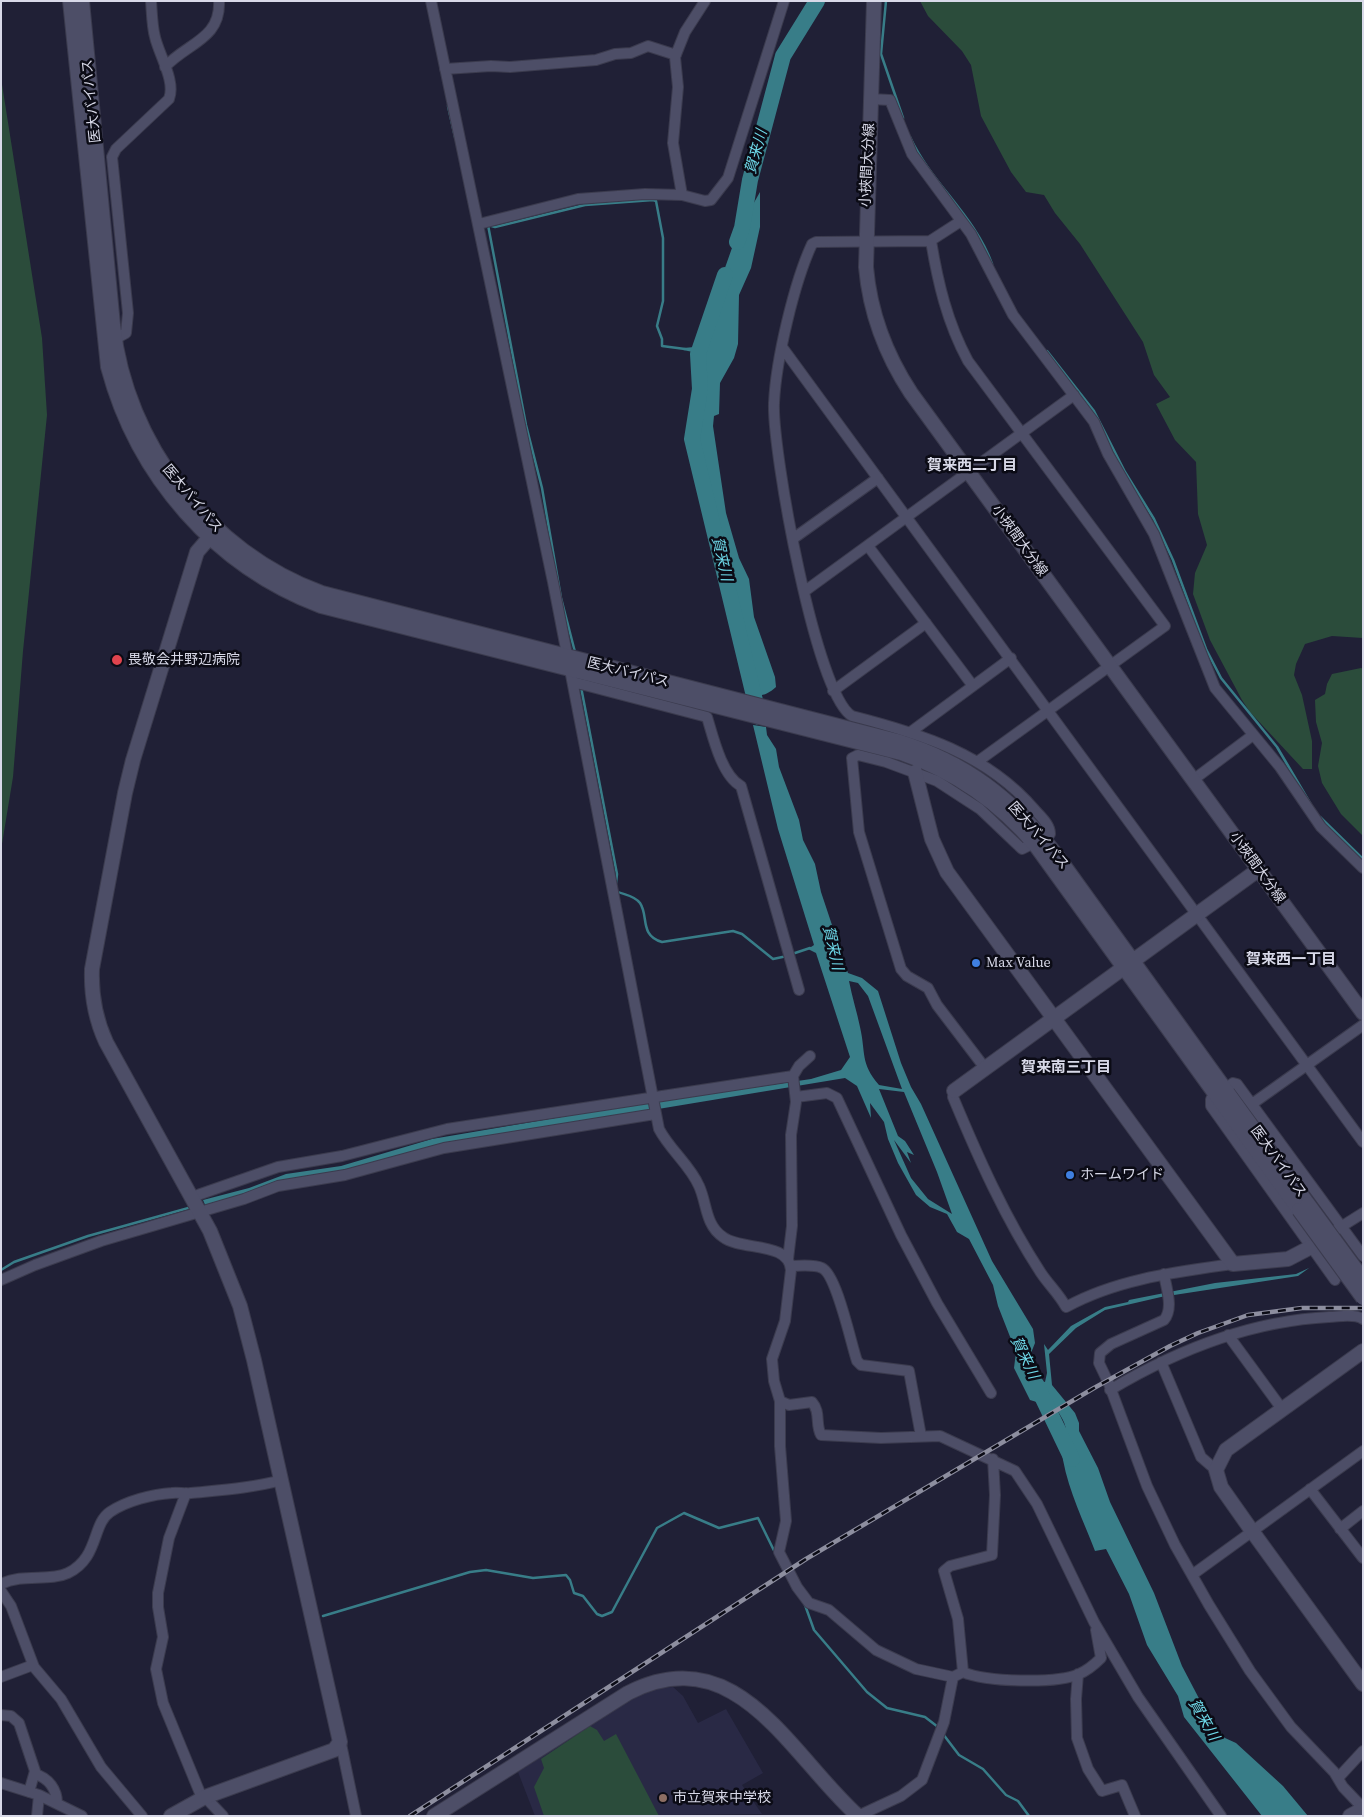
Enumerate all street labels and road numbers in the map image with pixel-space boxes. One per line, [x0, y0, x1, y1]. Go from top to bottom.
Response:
street label: 医大バイパス [79, 58, 105, 144]
street label: 小挾間大分線 [857, 123, 879, 207]
street label: 医大バイパス [159, 461, 225, 537]
street label: 小挾間大分線 [988, 502, 1050, 580]
street label: 医大バイパス [585, 655, 671, 691]
street label: 医大バイパス [1004, 799, 1072, 873]
street label: 小挾間大分線 [1226, 829, 1288, 907]
street label: 医大バイパス [1247, 1123, 1309, 1201]

